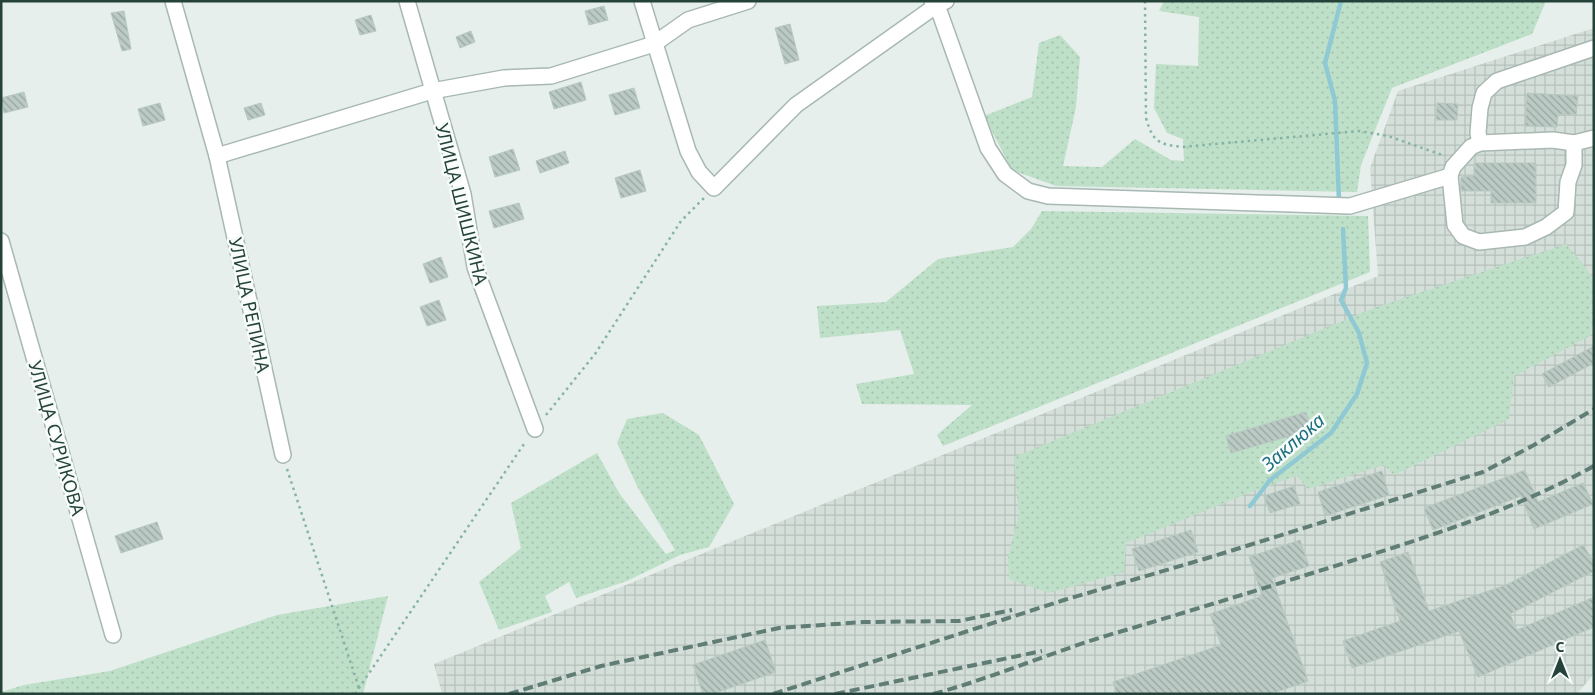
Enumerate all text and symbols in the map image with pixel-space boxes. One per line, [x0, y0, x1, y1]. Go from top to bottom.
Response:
street label: УЛИЦА ШИШКИНА [430, 121, 494, 288]
street label: УЛИЦА РЕПИНА [224, 235, 276, 375]
street label: УЛИЦА СУРИКОВА [23, 358, 91, 519]
water label: Заклюка [1255, 407, 1330, 477]
north arrow [1535, 635, 1585, 685]
text: С [1555, 637, 1565, 656]

